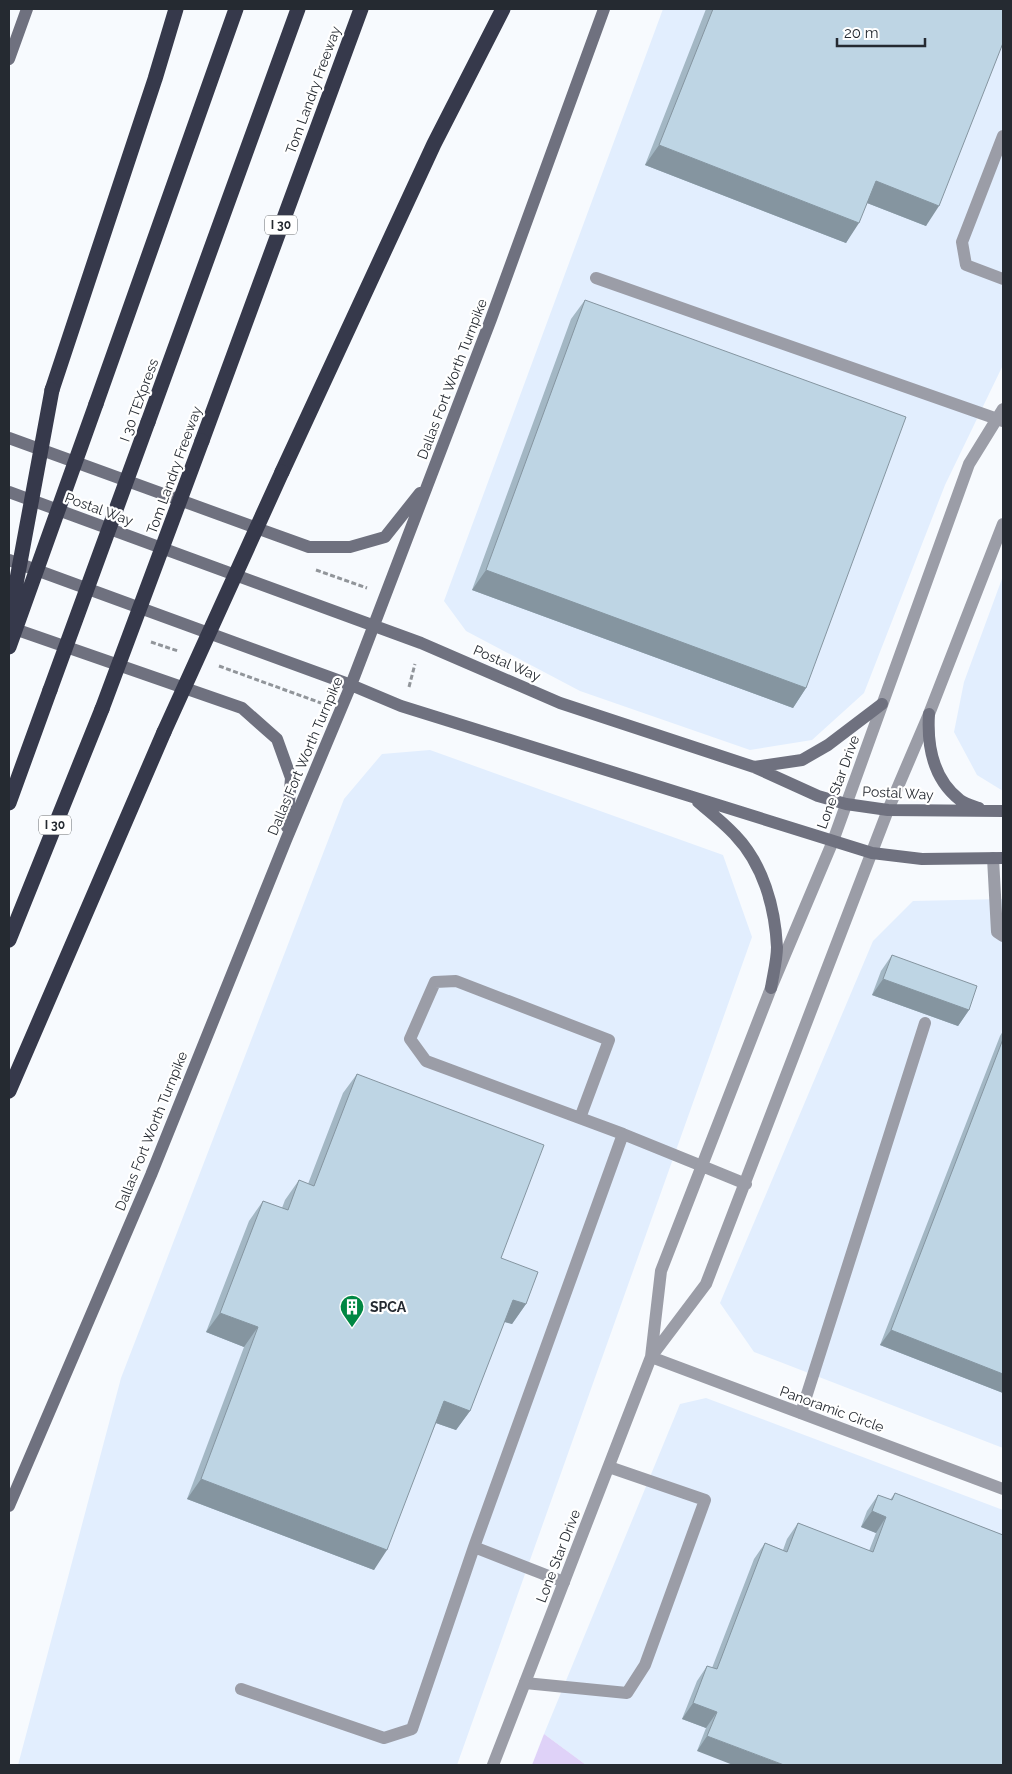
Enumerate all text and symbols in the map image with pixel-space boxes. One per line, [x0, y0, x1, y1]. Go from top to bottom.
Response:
scale bar [837, 15, 924, 47]
street label: Tom Landry Freeway [282, 23, 344, 156]
text: 20 m [844, 24, 879, 42]
road number: I 30 [265, 216, 297, 234]
street label: Dallas Fort Worth Turnpike [414, 296, 490, 462]
street label: I 30 TEXpress [117, 356, 161, 444]
street label: Tom Landry Freeway [143, 403, 205, 536]
street label: Postal Way [63, 489, 136, 529]
street label: Postal Way [471, 642, 543, 684]
street label: Dallas Fort Worth Turnpike [264, 674, 346, 838]
street label: Lone Star Drive [814, 733, 862, 831]
street label: Postal Way [862, 783, 934, 803]
road number: I 30 [39, 816, 71, 834]
street label: Dallas Fort Worth Turnpike [112, 1049, 190, 1213]
building icon: SPCA [339, 1294, 365, 1328]
place label: SPCA [370, 1299, 407, 1315]
street label: Panoramic Circle [778, 1383, 886, 1435]
street label: Lone Star Drive [533, 1507, 583, 1605]

